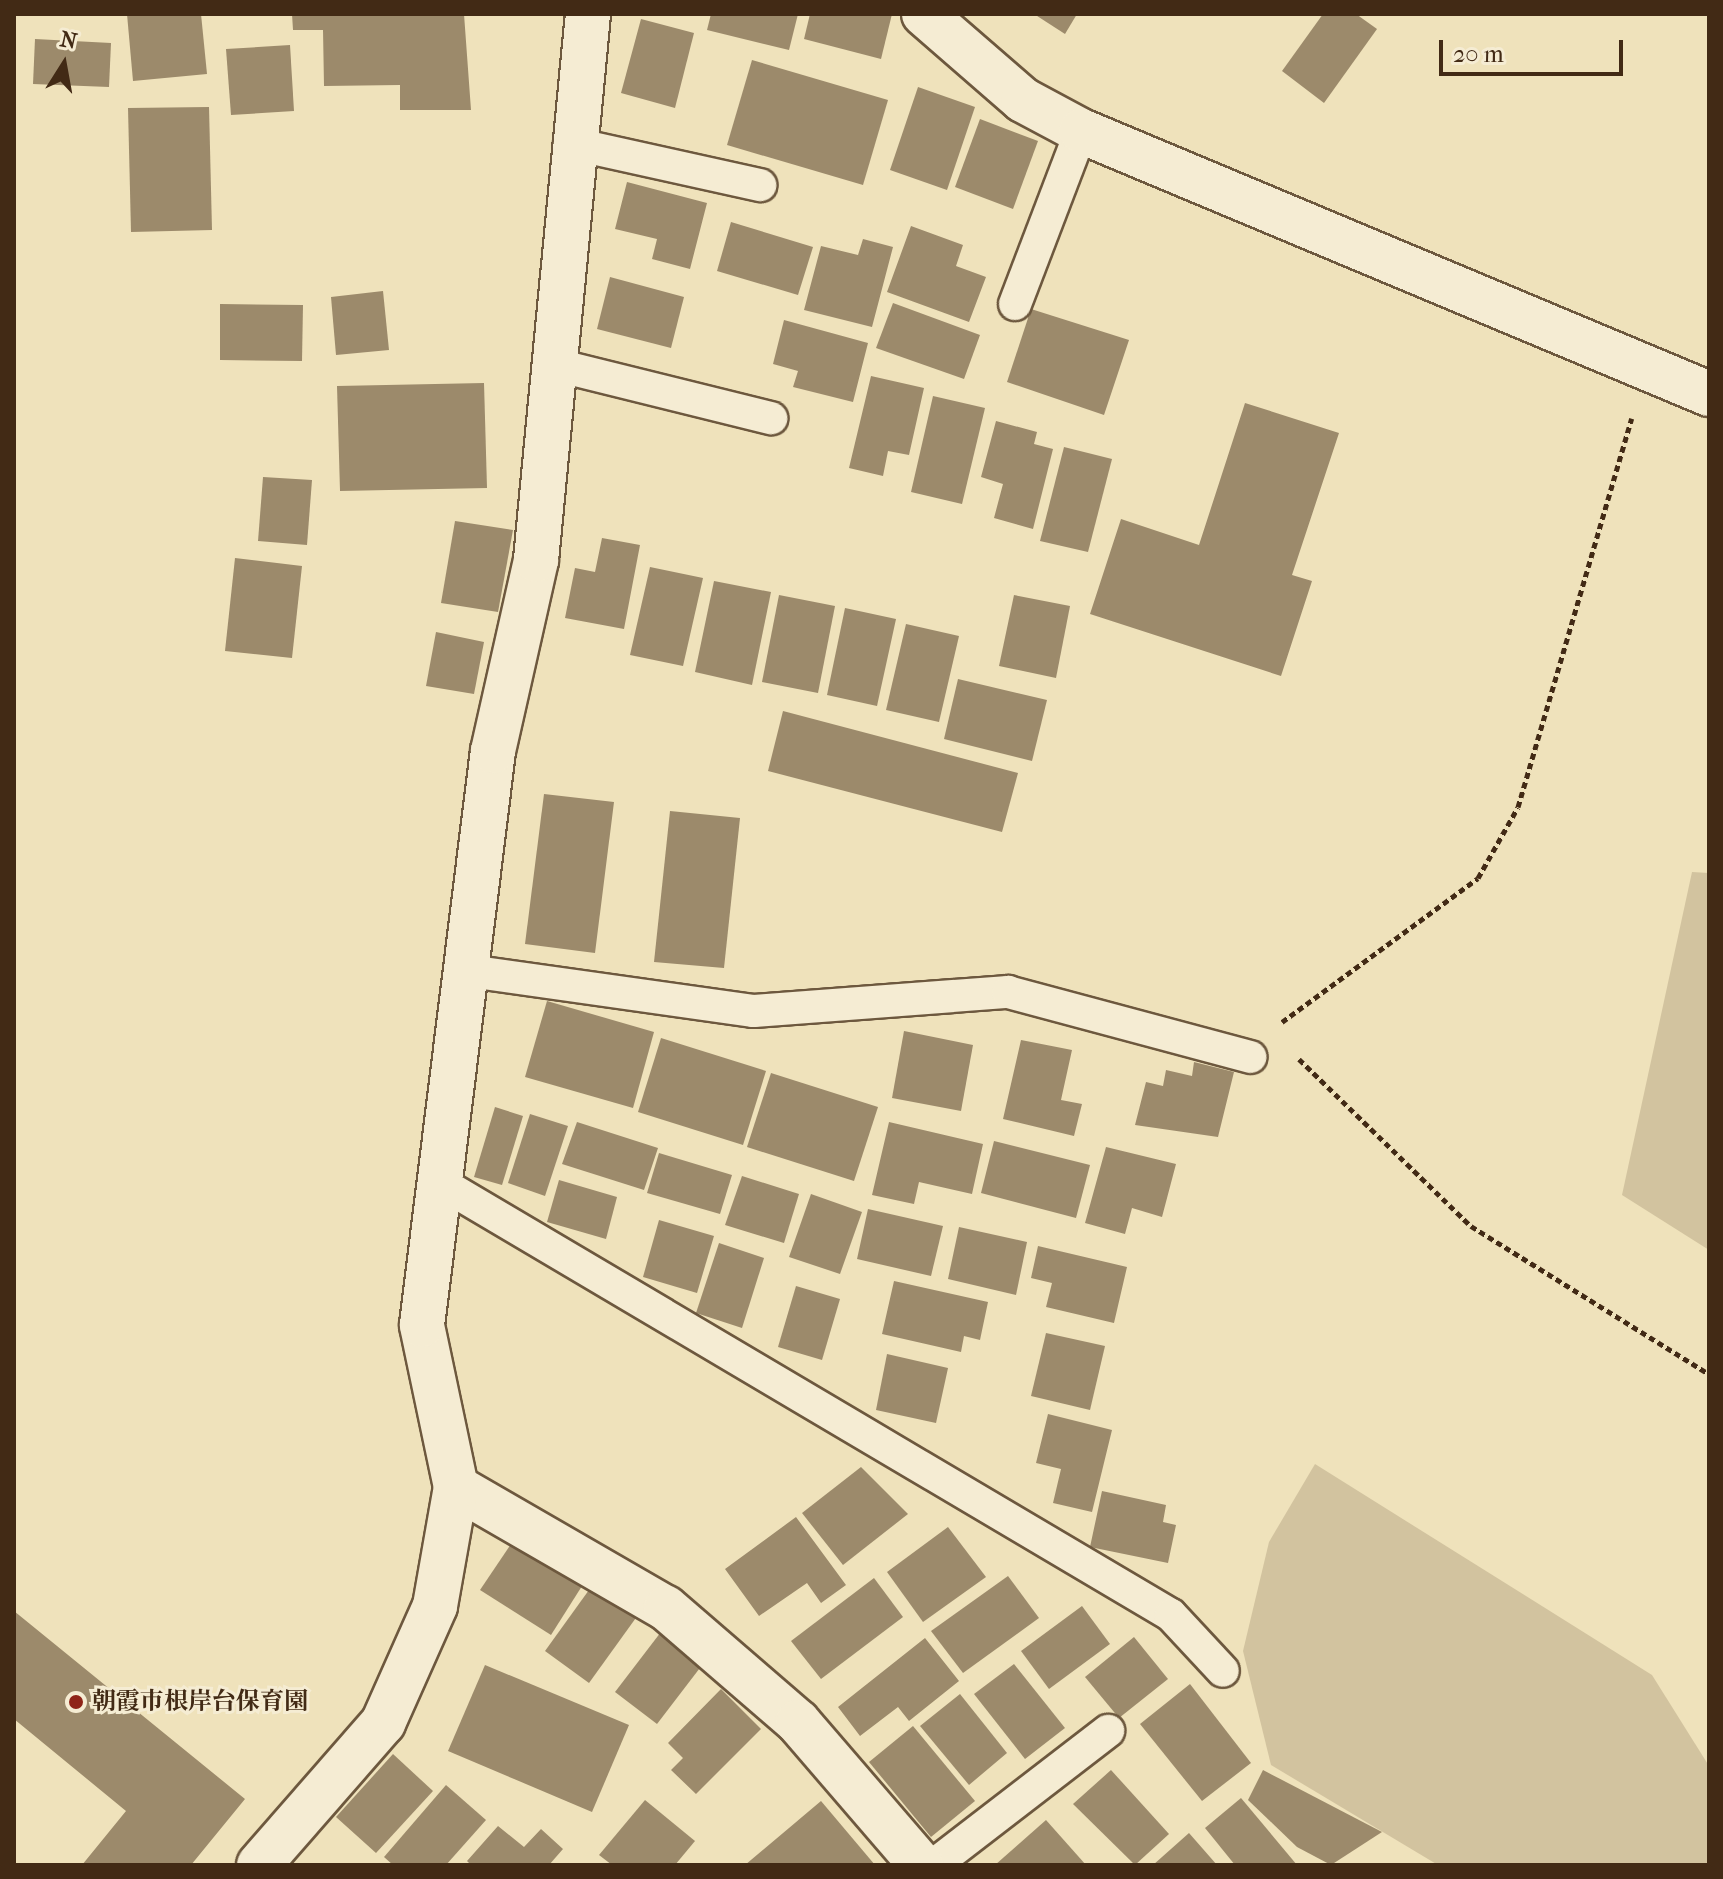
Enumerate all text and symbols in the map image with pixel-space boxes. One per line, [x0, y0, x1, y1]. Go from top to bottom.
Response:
north arrow [24, 24, 104, 104]
scale bar [1443, 24, 1627, 74]
text: N [58, 26, 79, 55]
text: 20 m [1453, 40, 1504, 68]
place label: 朝霞市根岸台保育園 [92, 1688, 308, 1716]
marker: 朝霞市根岸台保育園 [67, 1693, 85, 1711]

